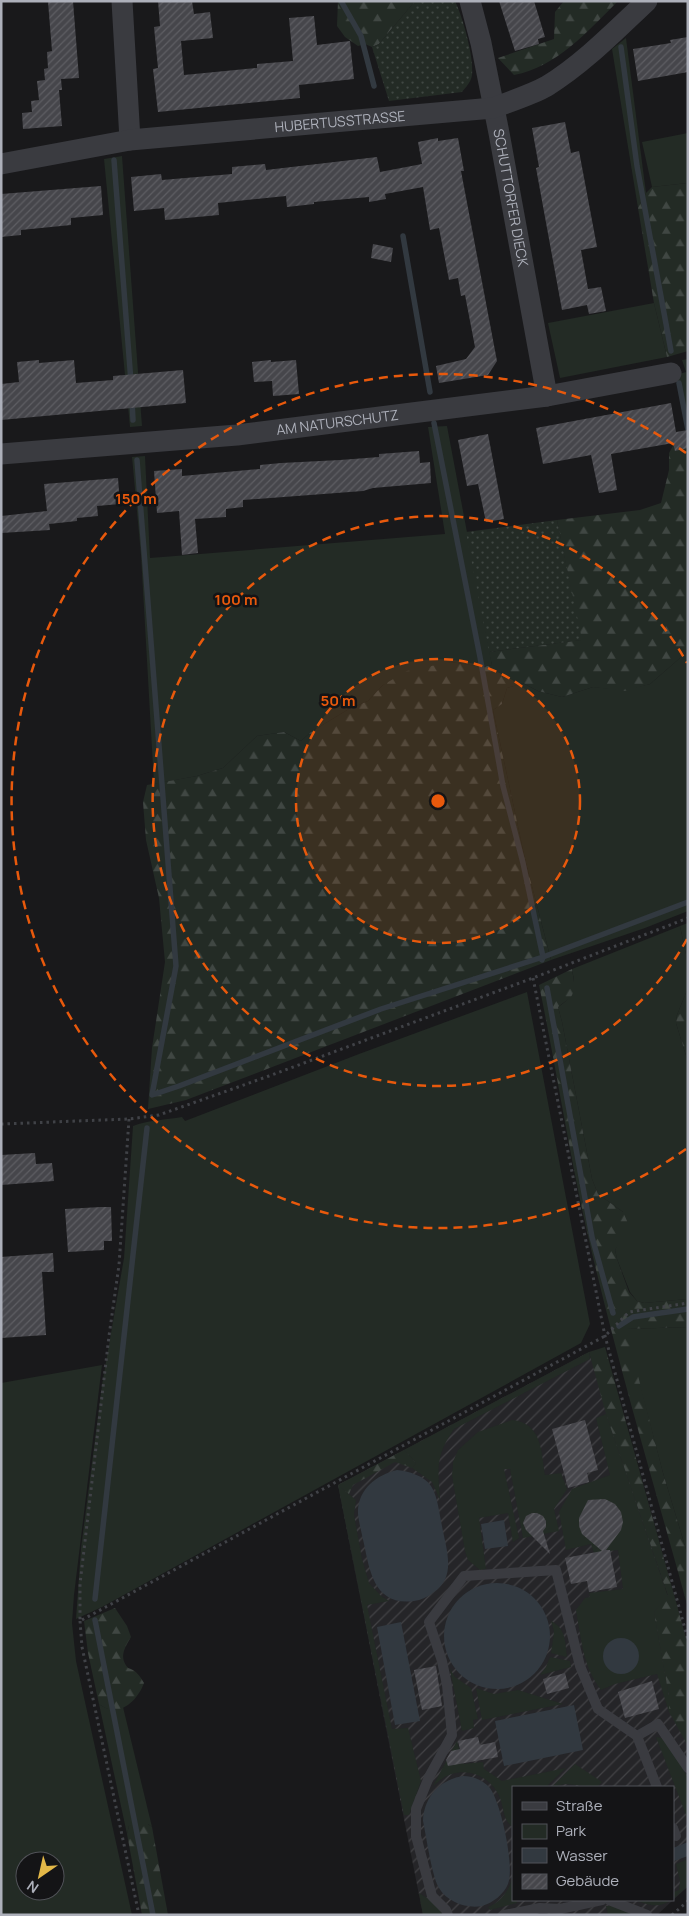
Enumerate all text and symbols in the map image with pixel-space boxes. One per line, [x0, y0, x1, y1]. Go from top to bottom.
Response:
street label: HUBERTUSSTRASSE [274, 106, 406, 136]
street label: SCHUTTORFER DIECK [489, 127, 533, 269]
street label: AM NATURSCHUTZ [275, 405, 400, 439]
text: 150 m [115, 488, 157, 509]
text: 100 m [215, 589, 257, 610]
text: 50 m [320, 690, 356, 711]
centre of rings [429, 792, 447, 810]
legend [512, 1786, 674, 1901]
text: Straße [556, 1795, 603, 1816]
text: Park [556, 1820, 586, 1841]
text: Wasser [556, 1845, 608, 1866]
north arrow [15, 1851, 65, 1901]
text: Gebäude [556, 1870, 619, 1891]
text: N [23, 1877, 42, 1898]

